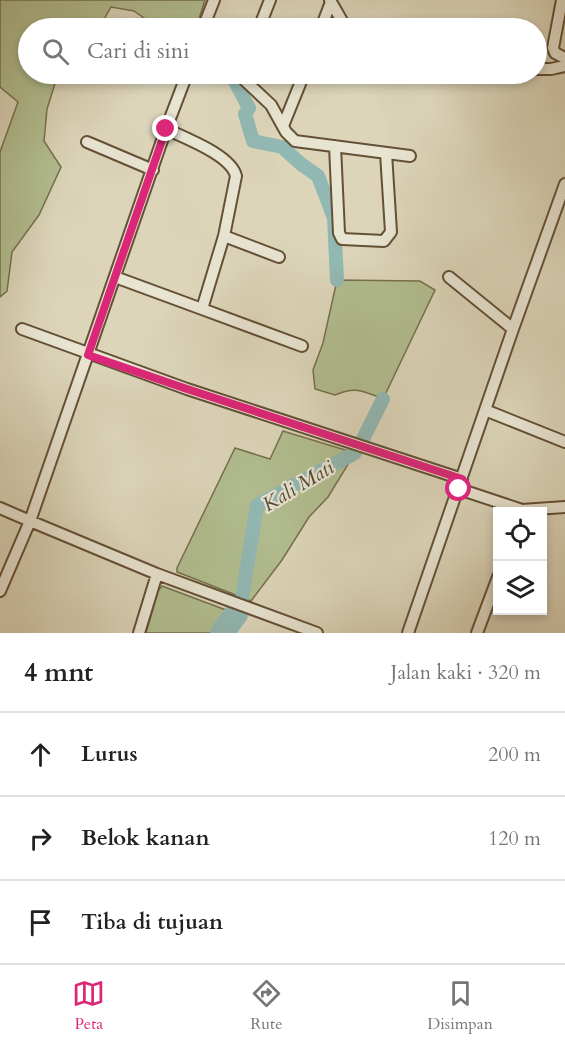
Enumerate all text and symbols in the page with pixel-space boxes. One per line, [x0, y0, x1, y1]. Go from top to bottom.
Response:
search box [18, 18, 547, 84]
icon: search [39, 35, 72, 68]
text: Cari di sini [87, 36, 190, 66]
route end [152, 115, 178, 141]
water label: Kali Mati [257, 454, 339, 518]
route start [445, 475, 471, 501]
map controls [493, 507, 547, 615]
button: locate [493, 507, 547, 561]
button: layers [493, 561, 547, 615]
text: 4 mnt [24, 655, 93, 690]
text: Jalan kaki · 320 m [391, 659, 541, 686]
icon: ahead [24, 738, 57, 771]
text: Lurus [81, 739, 138, 769]
text: 200 m [488, 741, 541, 768]
icon: right [24, 822, 57, 855]
text: Belok kanan [81, 823, 210, 853]
text: 120 m [488, 825, 541, 852]
icon: arrive [24, 906, 57, 939]
text: Tiba di tujuan [81, 907, 223, 937]
tab: Peta [72, 977, 105, 1035]
tab: Rute [250, 977, 283, 1035]
tab: Disimpan [427, 977, 493, 1035]

